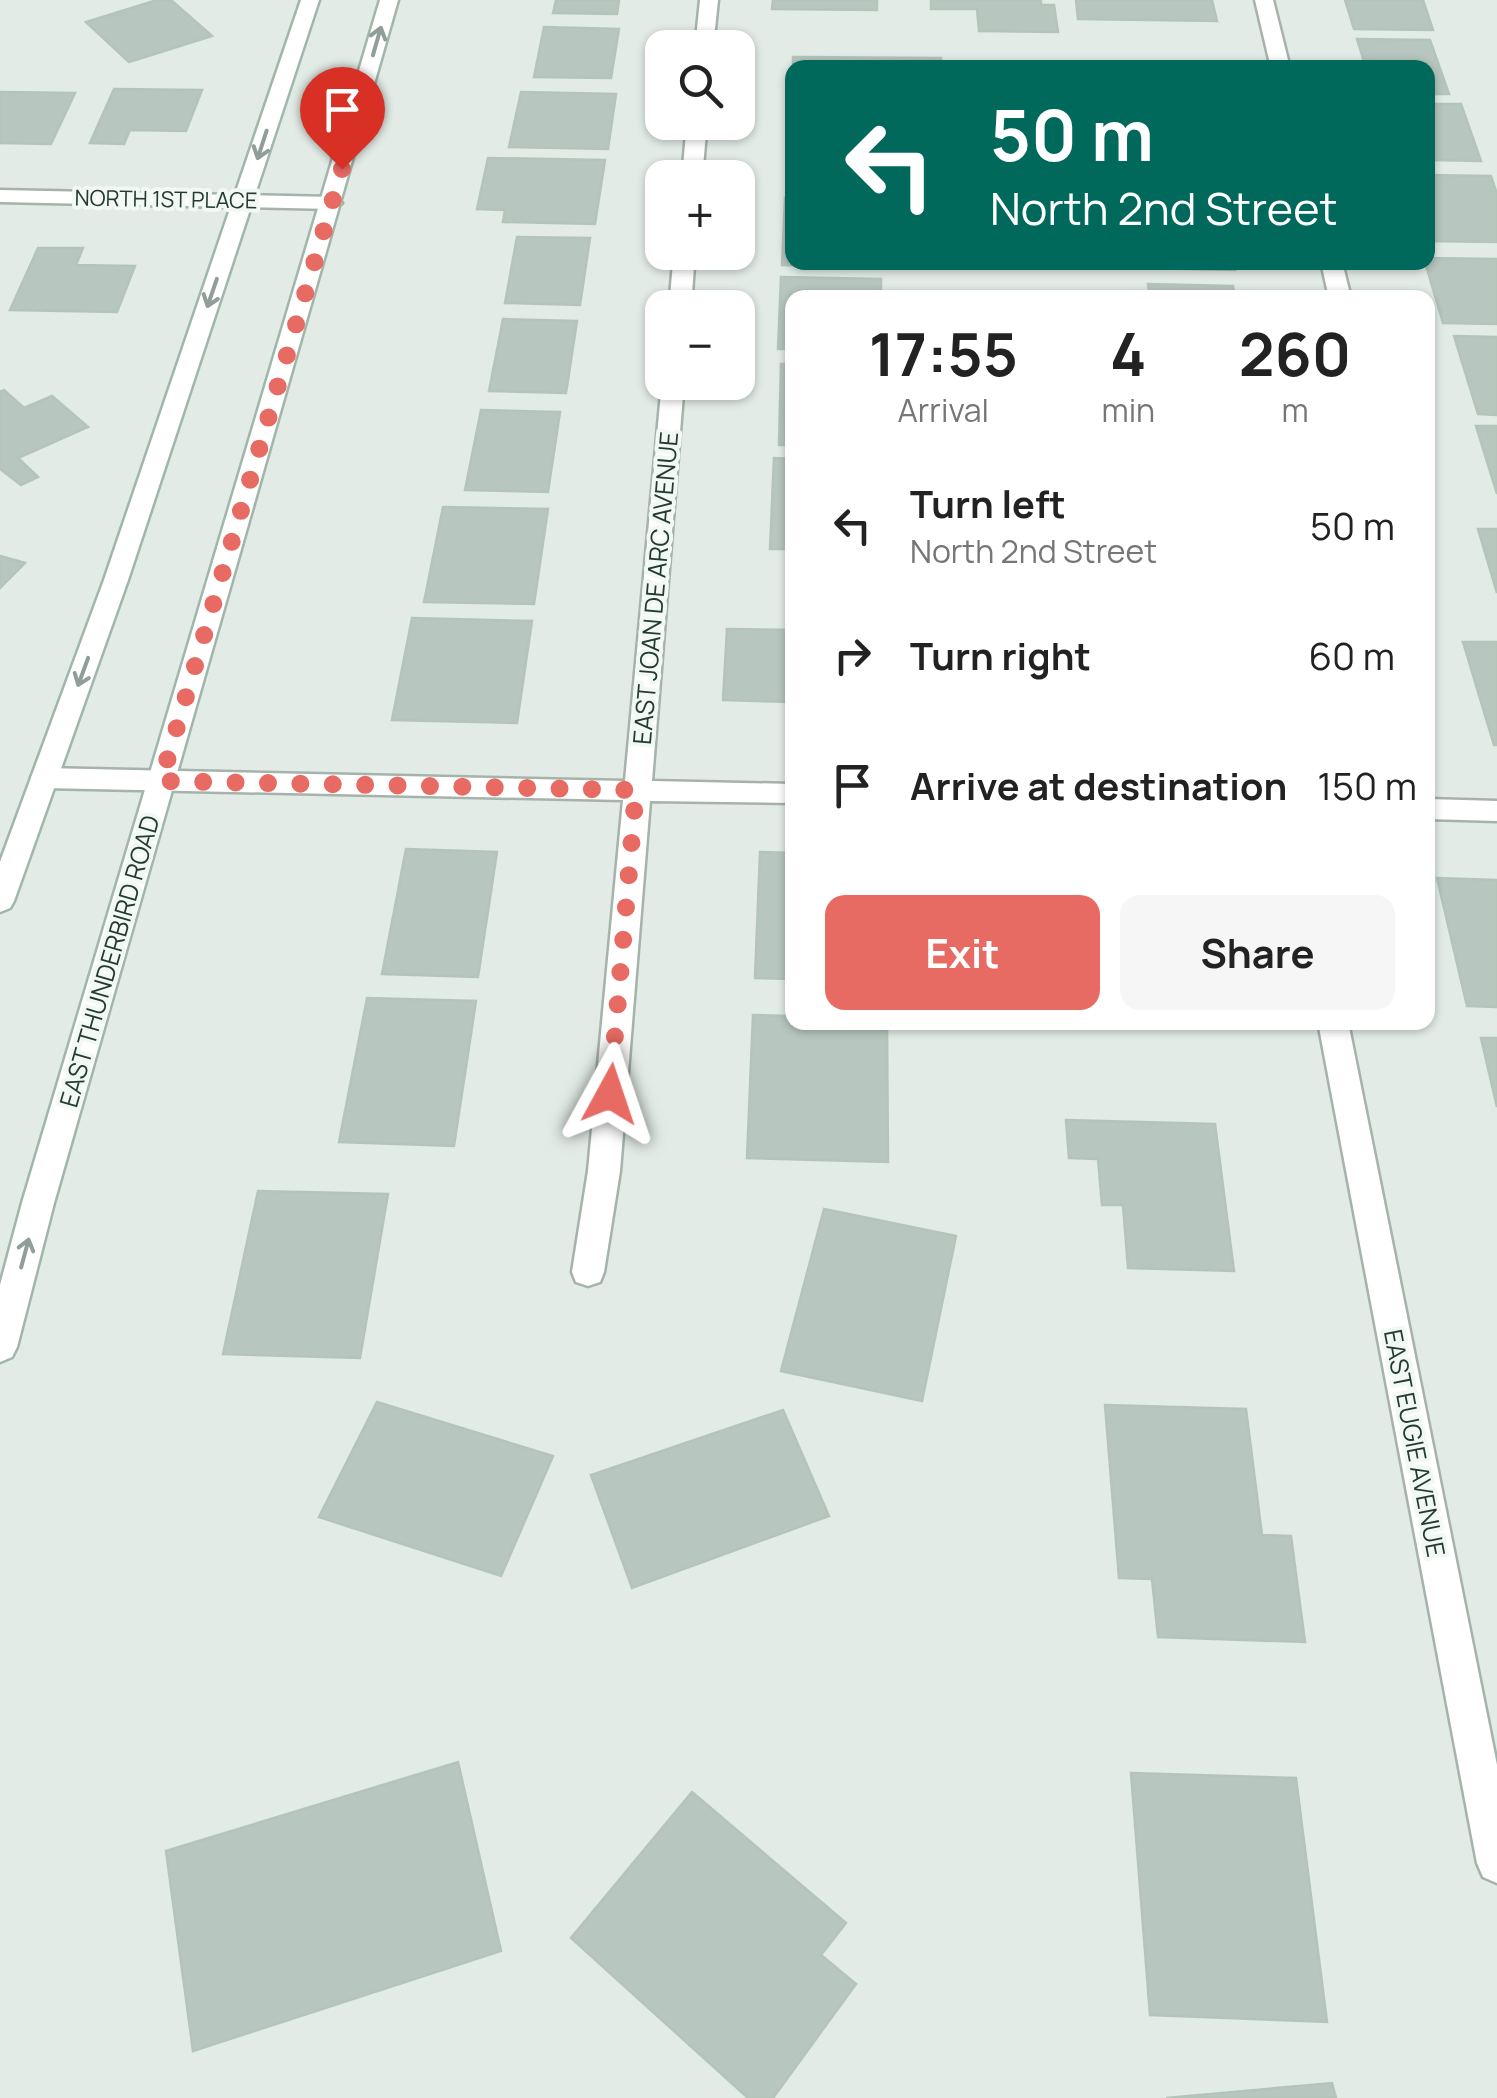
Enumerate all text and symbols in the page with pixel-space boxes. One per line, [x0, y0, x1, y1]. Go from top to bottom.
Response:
one-way arrow [369, 26, 387, 58]
map controls [645, 30, 755, 400]
button: search [645, 30, 755, 140]
pin [300, 67, 385, 170]
icon: arrive [315, 82, 370, 137]
text: 50 m [990, 86, 1154, 182]
icon: left [825, 100, 955, 230]
one-way arrow [251, 129, 269, 160]
button: + [645, 160, 755, 270]
text: North 2nd Street [990, 177, 1337, 239]
street label: NORTH 1ST PLACE [74, 182, 258, 216]
one-way arrow [202, 277, 220, 309]
button: − [645, 290, 755, 400]
text: 17:55 [869, 312, 1018, 394]
text: 4 [1110, 312, 1147, 394]
text: 260 [1239, 312, 1351, 394]
text: Arrival [898, 388, 989, 432]
text: min [1102, 388, 1155, 432]
text: m [1281, 388, 1309, 432]
street label: EAST JOAN DE ARC AVENUE [624, 430, 686, 746]
text: Turn left [910, 477, 1066, 529]
icon: left [825, 498, 880, 553]
text: 50 m [1310, 499, 1395, 551]
text: North 2nd Street [910, 529, 1157, 573]
icon: right [825, 628, 880, 683]
text: Turn right [910, 629, 1091, 681]
text: 60 m [1308, 629, 1395, 681]
one-way arrow [73, 655, 91, 686]
icon: arrive [825, 758, 880, 813]
text: Arrive at destination [910, 759, 1287, 811]
text: 150 m [1317, 759, 1417, 811]
street label: EAST THUNDERBIRD ROAD [51, 811, 167, 1111]
button: Exit [825, 895, 1100, 1010]
button: Share [1120, 895, 1395, 1010]
position arrow [558, 1042, 662, 1146]
one-way arrow [17, 1238, 35, 1270]
street label: EAST EUGIE AVENUE [1376, 1326, 1454, 1560]

